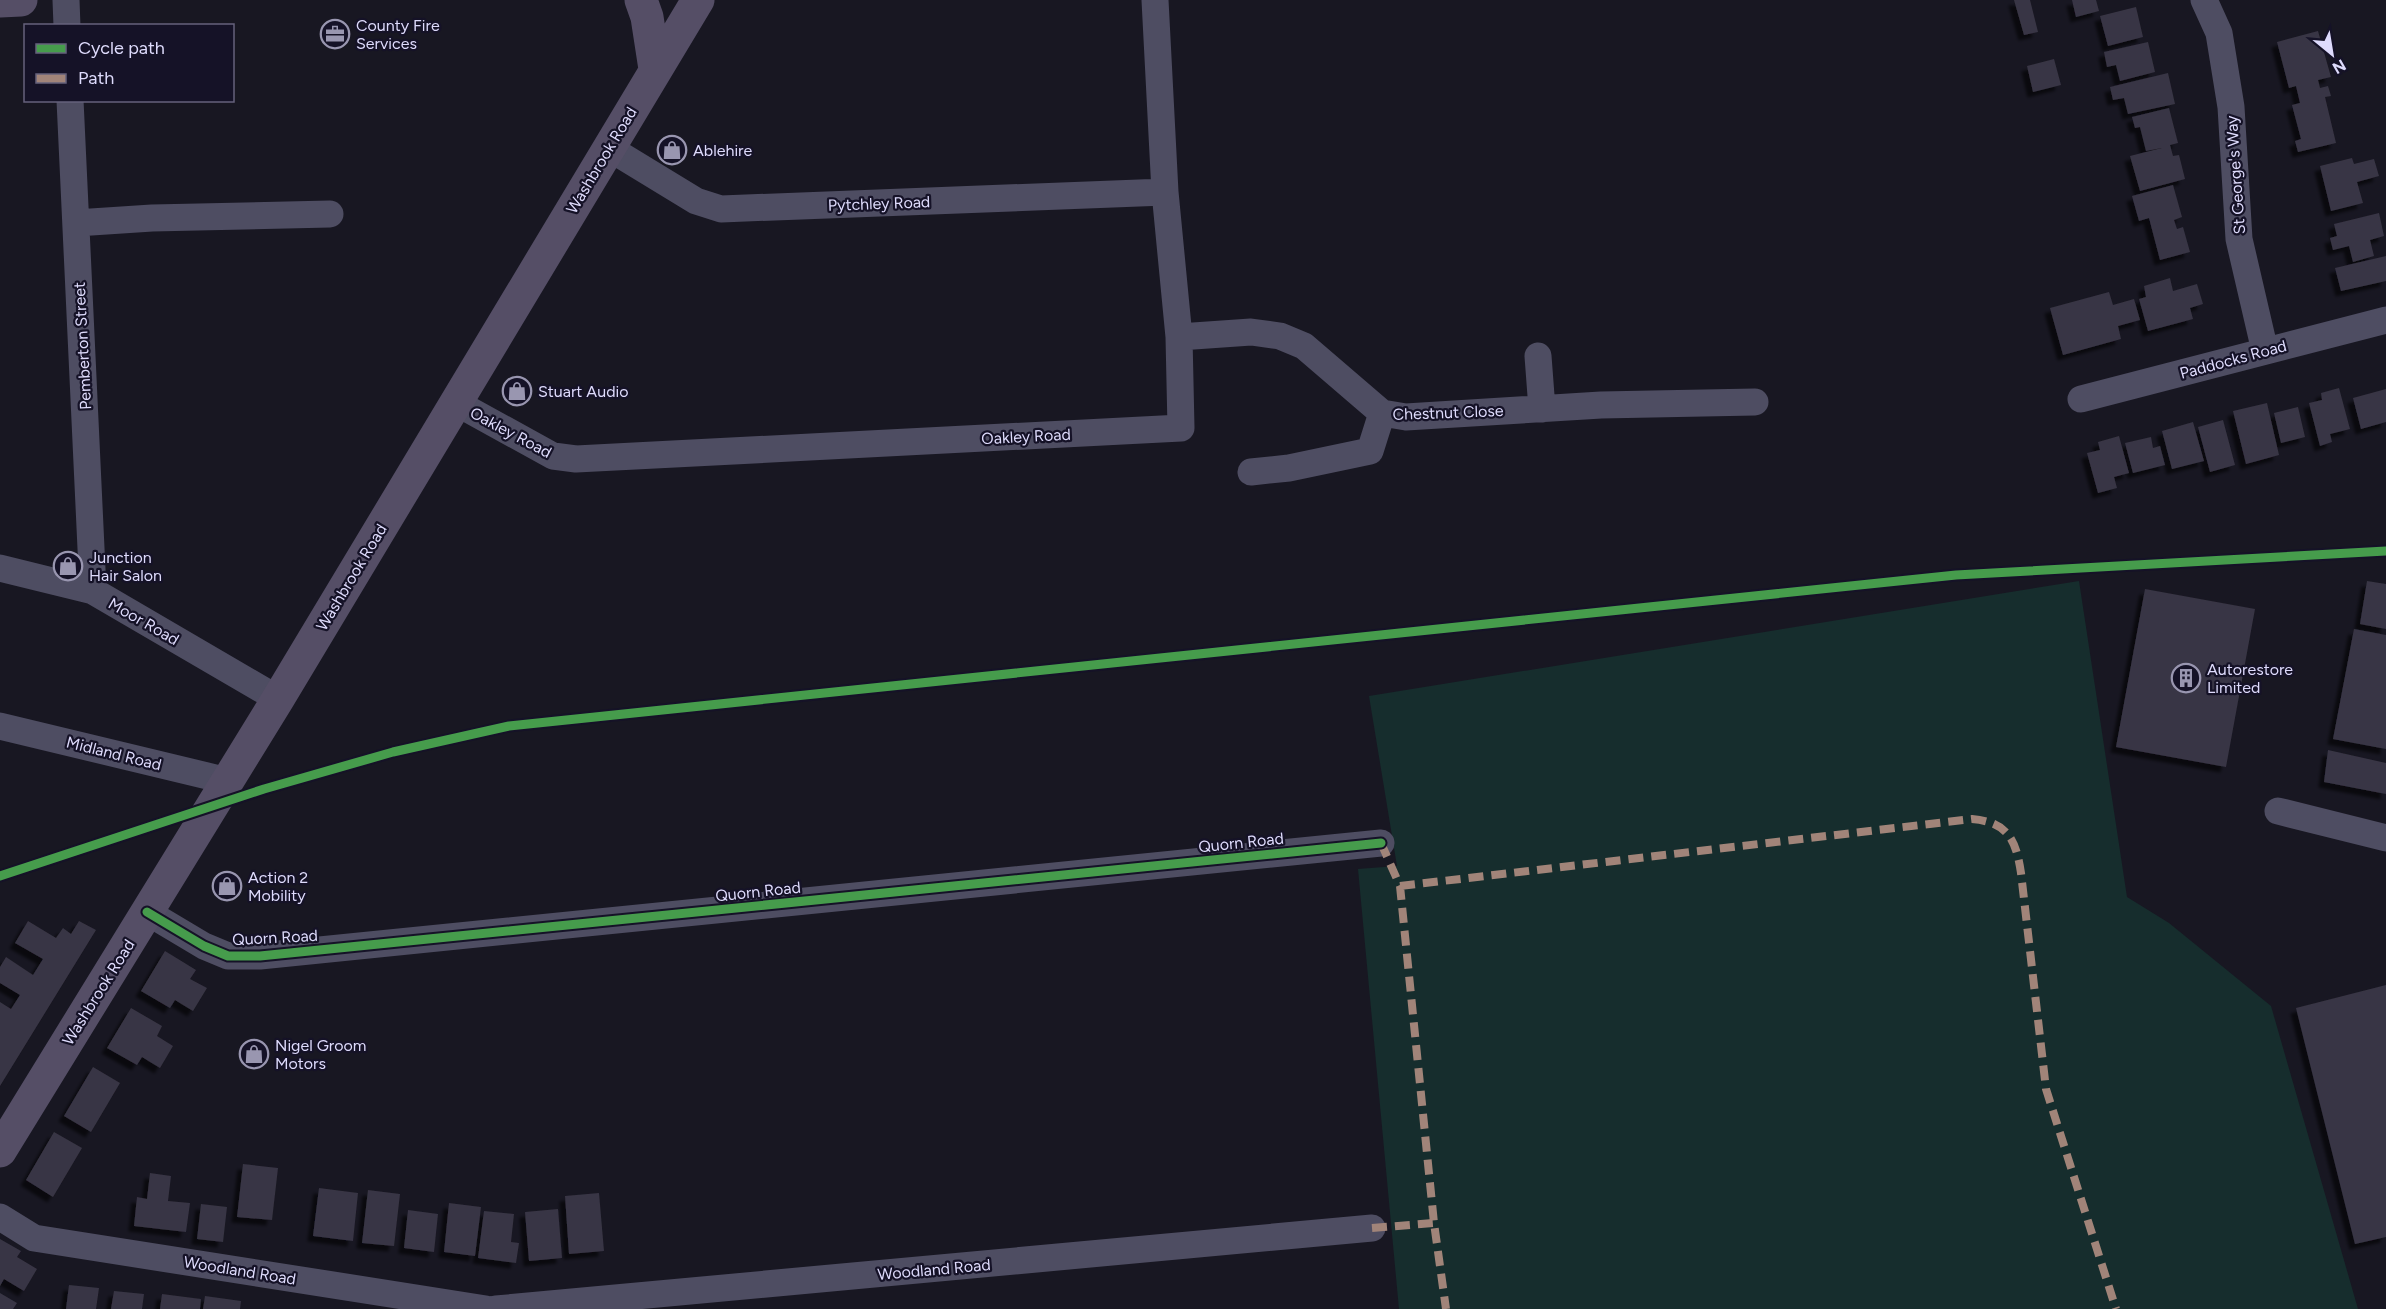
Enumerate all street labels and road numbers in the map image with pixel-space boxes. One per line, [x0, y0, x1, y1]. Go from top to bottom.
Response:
street label: Washbrook Road [562, 103, 641, 217]
street label: St George's Way [2222, 114, 2249, 235]
street label: Pytchley Road [827, 192, 931, 215]
street label: Pemberton Street [70, 282, 95, 410]
street label: Paddocks Road [2178, 336, 2289, 383]
street label: Chestnut Close [1392, 401, 1504, 424]
street label: Oakley Road [467, 403, 555, 462]
street label: Oakley Road [981, 425, 1071, 448]
street label: Washbrook Road [312, 520, 391, 634]
street label: Moor Road [105, 594, 182, 649]
street label: Midland Road [64, 732, 163, 774]
street label: Quorn Road [1197, 829, 1285, 856]
street label: Quorn Road [714, 878, 802, 905]
street label: Quorn Road [232, 926, 318, 949]
street label: Washbrook Road [58, 936, 139, 1049]
street label: Woodland Road [182, 1252, 297, 1289]
street label: Woodland Road [877, 1255, 991, 1284]

